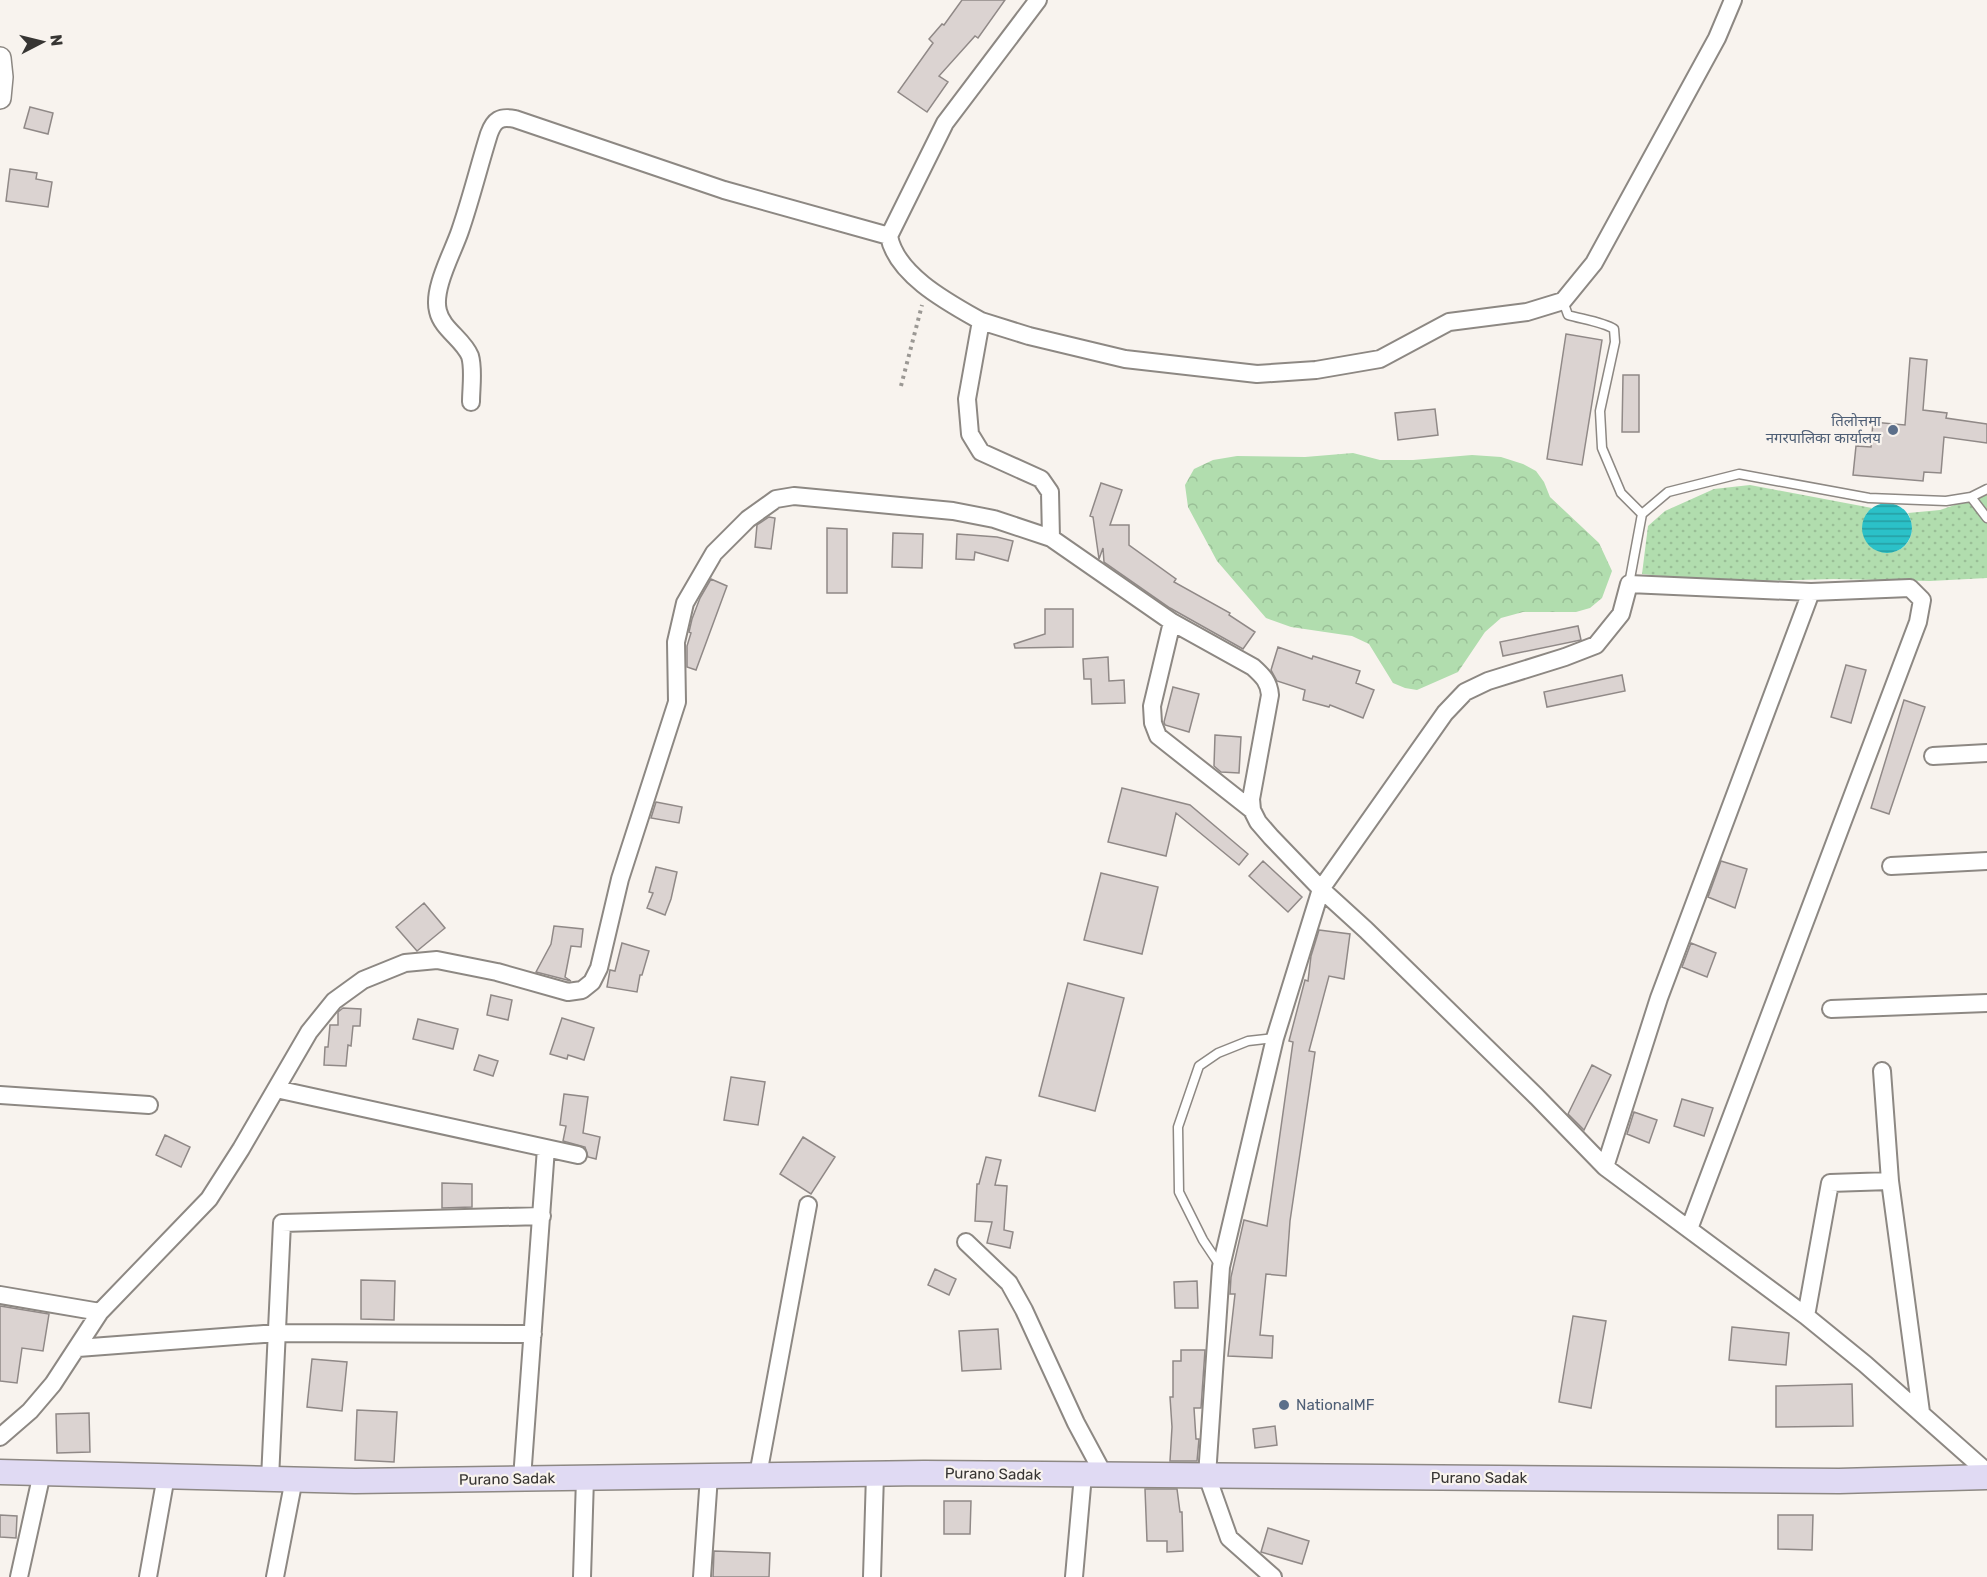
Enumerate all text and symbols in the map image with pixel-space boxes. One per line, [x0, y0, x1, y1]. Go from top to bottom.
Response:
north arrow [12, 12, 72, 72]
text: N [46, 33, 67, 47]
place label: तिलोत्तमा नगरपालिका कार्यालय [1766, 412, 1882, 447]
marker: तिलोत्तमा नगरपालिका कार्यालय [1886, 423, 1900, 437]
place label: NationalMF [1296, 1396, 1375, 1414]
marker: NationalMF [1277, 1398, 1291, 1412]
street label: Purano Sadak [945, 1464, 1042, 1484]
street label: Purano Sadak [459, 1469, 556, 1489]
street label: Purano Sadak [1431, 1469, 1527, 1487]

